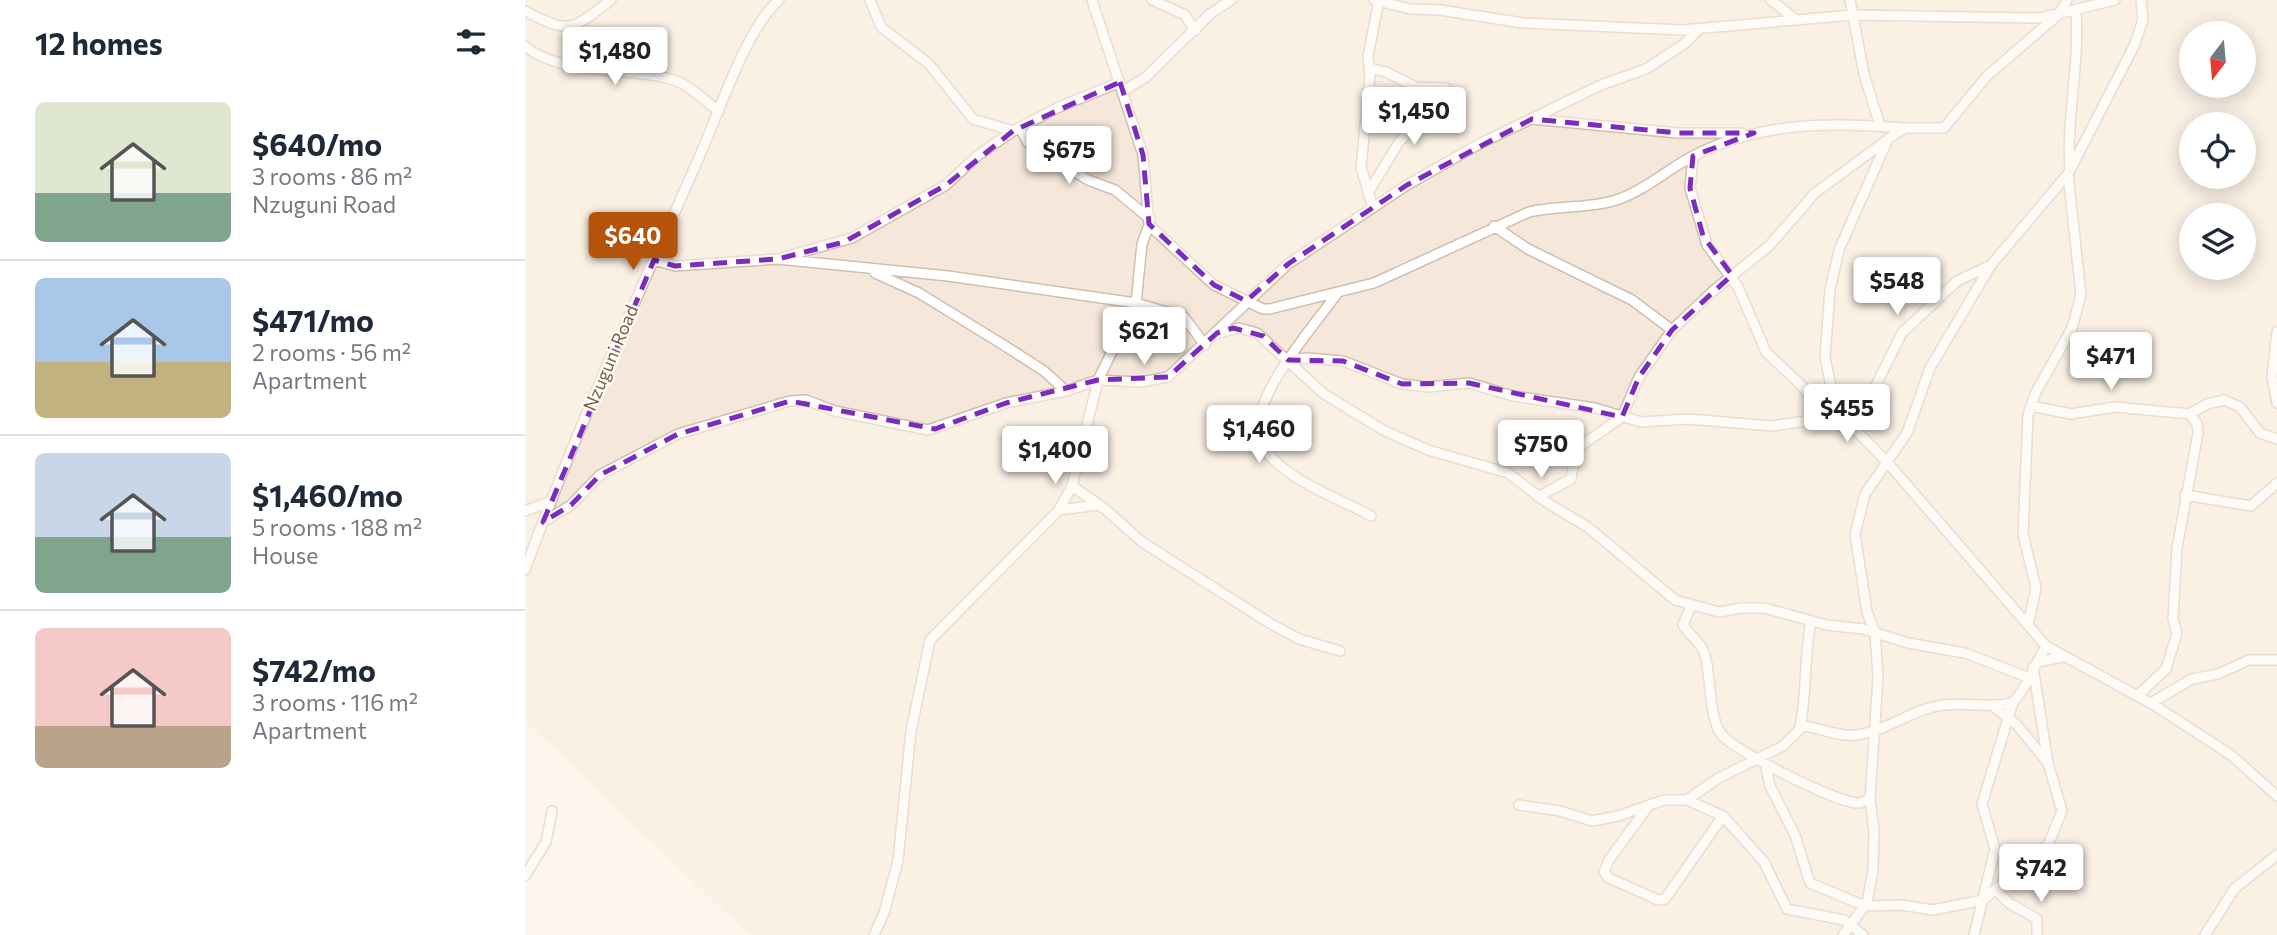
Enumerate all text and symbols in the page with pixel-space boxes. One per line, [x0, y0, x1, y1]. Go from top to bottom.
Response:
north arrow [2179, 21, 2256, 98]
map controls [2179, 21, 2256, 280]
icon: filters [452, 23, 490, 61]
text: 12 homes [35, 24, 163, 61]
pin: $1,480 [558, 28, 672, 87]
text: $1,480 [579, 36, 651, 64]
pin: $1,450 [1357, 88, 1471, 147]
text: $1,450 [1378, 96, 1450, 124]
button: locate [2179, 112, 2256, 189]
text: $640/mo [252, 125, 382, 162]
pin: $675 [1028, 127, 1110, 186]
icon: home [91, 130, 175, 214]
text: $675 [1042, 135, 1096, 163]
text: 3 rooms · 86 m² [252, 162, 412, 190]
text: Nzuguni Road [252, 190, 396, 218]
button: layers [2179, 203, 2256, 280]
pin: $640 [592, 212, 674, 272]
text: $640 [605, 221, 661, 249]
pin: $548 [1856, 258, 1938, 317]
text: $548 [1870, 266, 1924, 294]
text: $471/mo [252, 301, 374, 338]
street label: Nzuguni Road [578, 301, 642, 414]
icon: home [91, 306, 175, 390]
pin: $621 [1103, 308, 1185, 367]
text: $621 [1119, 316, 1169, 344]
pin: $471 [2070, 332, 2152, 392]
text: 2 rooms · 56 m² [252, 338, 411, 366]
text: $471 [2086, 341, 2136, 369]
text: Apartment [252, 366, 367, 394]
pin: $455 [1806, 384, 1888, 444]
text: $455 [1820, 393, 1874, 421]
pin: $1,460 [1202, 406, 1316, 465]
text: $1,460 [1223, 414, 1295, 442]
pin: $750 [1500, 420, 1582, 480]
pin: $1,400 [998, 426, 1112, 486]
text: $750 [1514, 429, 1568, 457]
text: $1,400 [1018, 435, 1092, 463]
text: $1,460/mo [252, 476, 403, 513]
icon: home [91, 481, 175, 565]
text: 5 rooms · 188 m² [252, 513, 422, 541]
text: House [252, 541, 318, 569]
text: $742/mo [252, 651, 376, 688]
icon: home [91, 656, 175, 740]
text: 3 rooms · 116 m² [252, 688, 418, 716]
text: Apartment [252, 716, 367, 744]
pin: $742 [2000, 844, 2082, 904]
text: $742 [2015, 853, 2067, 881]

